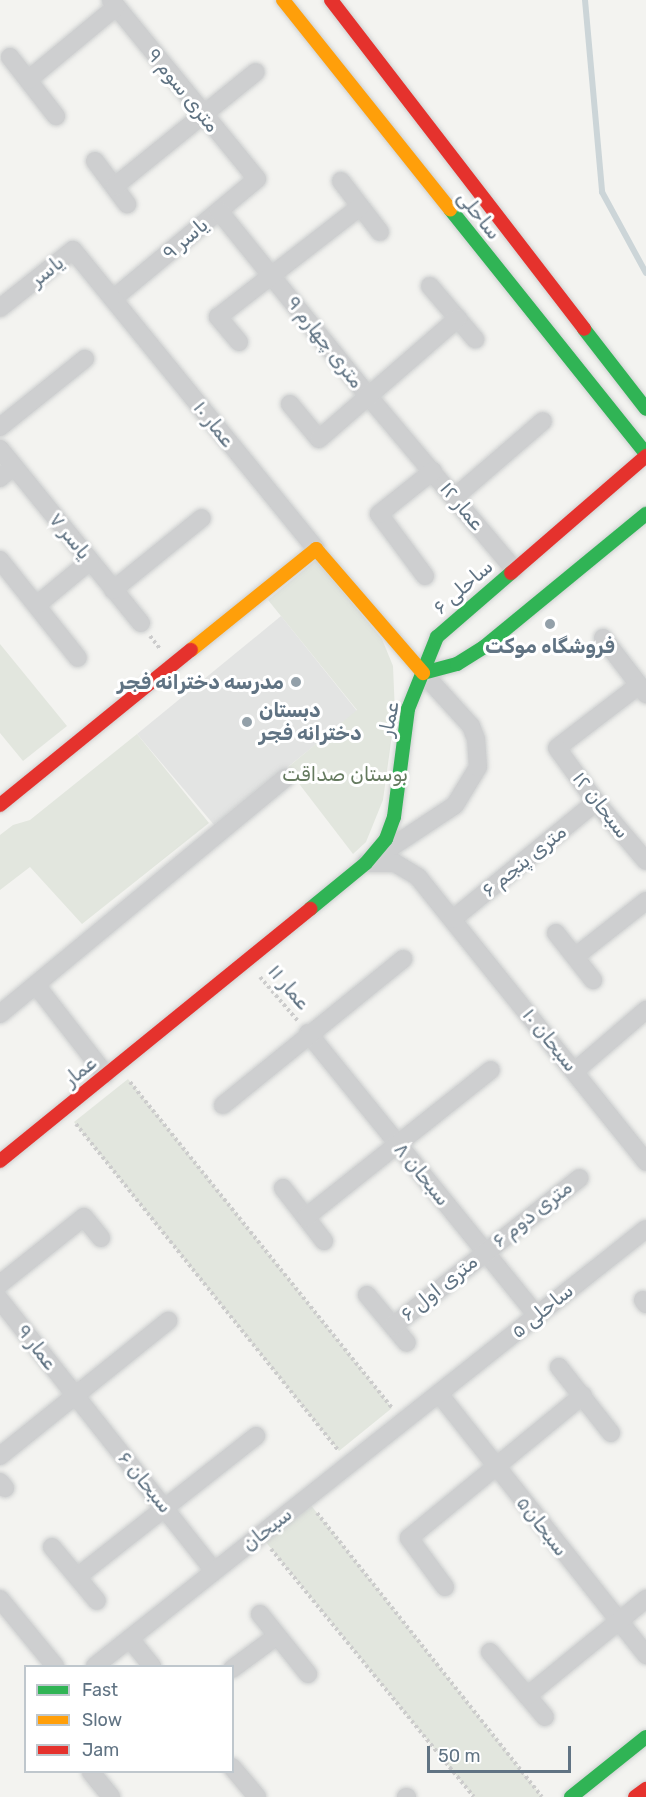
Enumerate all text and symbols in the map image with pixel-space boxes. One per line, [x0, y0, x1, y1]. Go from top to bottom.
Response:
street label: ۹ متری سوم [142, 43, 224, 137]
street label: ساحلی [452, 186, 506, 244]
street label: یاسر ۹ [157, 213, 213, 265]
street label: یاسر [25, 251, 69, 291]
street label: ۹ متری چهارم [281, 291, 369, 393]
street label: عمار ۱۰ [188, 396, 240, 452]
street label: عمار ۱۲ [435, 477, 489, 535]
street label: یاسر ۷ [44, 508, 96, 564]
street label: ساحلی ۶ [428, 554, 498, 620]
marker: فروشگاه موکت [543, 617, 557, 631]
place label: فروشگاه موکت [485, 634, 615, 658]
place label: مدرسه دخترانه فجر [117, 670, 284, 694]
marker: مدرسه دخترانه فجر [289, 675, 303, 689]
place label: دبستان دخترانه فجر [259, 698, 361, 745]
street label: عمار [374, 700, 404, 738]
marker: دبستان دخترانه فجر [240, 715, 254, 729]
park label: بوستان صداقت [282, 762, 408, 786]
street label: سبحان ۱۲ [568, 767, 634, 843]
street label: ۶ متری پنجم [477, 820, 571, 902]
street label: عمار ۱۱ [263, 959, 315, 1015]
street label: سبحان ۱۰ [517, 1003, 583, 1077]
street label: عمار [59, 1051, 101, 1091]
street label: سبحان ۸ [389, 1137, 455, 1211]
street label: ۶ متری دوم [487, 1175, 577, 1253]
street label: ۶ متری اول [396, 1250, 482, 1326]
street label: ساحلی ۵ [506, 1279, 578, 1343]
street label: عمار ۹ [12, 1319, 62, 1375]
street label: سبحان ۶ [113, 1446, 177, 1518]
street label: سبحان۵ [511, 1491, 573, 1561]
street label: سبحان [237, 1502, 297, 1556]
legend [24, 1665, 234, 1773]
text: Fast [82, 1679, 118, 1701]
text: Slow [82, 1709, 122, 1731]
scale bar [430, 1734, 574, 1772]
text: Jam [82, 1739, 119, 1761]
text: 50 m [438, 1745, 481, 1767]

